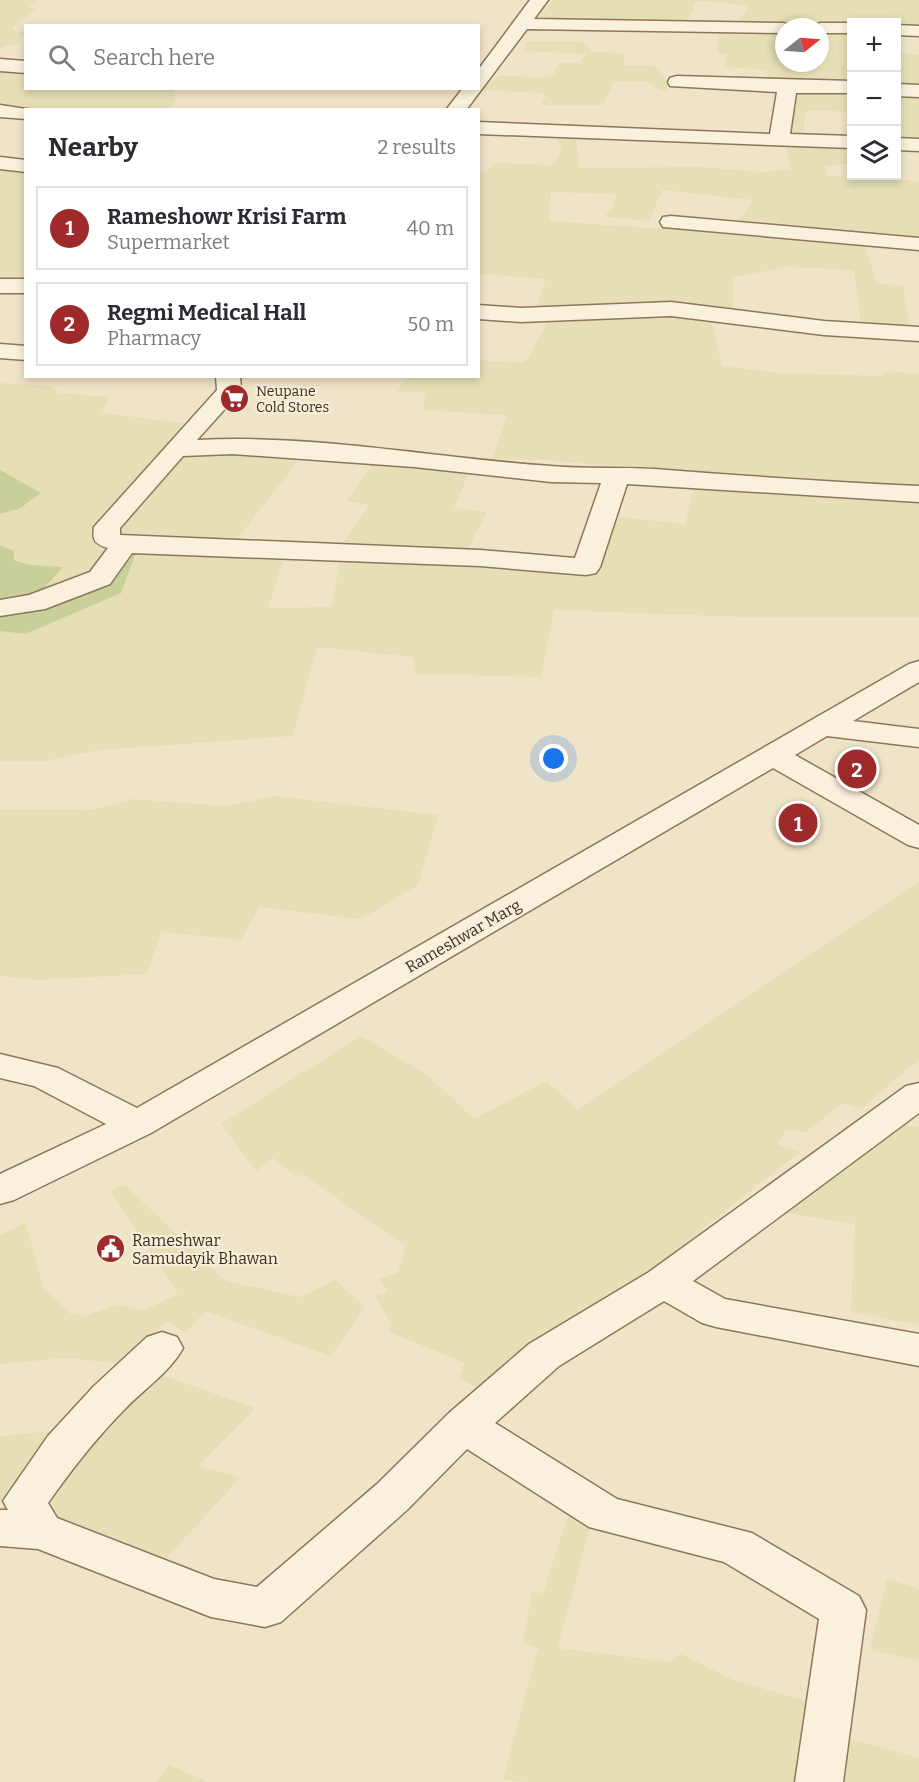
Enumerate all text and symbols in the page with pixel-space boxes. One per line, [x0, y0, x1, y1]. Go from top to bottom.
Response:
north arrow [775, 18, 829, 72]
map controls [847, 18, 901, 180]
button: + [847, 18, 901, 72]
search box [24, 24, 480, 90]
icon: search [45, 41, 78, 74]
text: Search here [93, 44, 215, 71]
button: − [847, 72, 901, 126]
button: layers [847, 126, 901, 180]
text: Nearby [48, 132, 138, 163]
text: 2 results [377, 135, 456, 159]
text: Rameshowr Krisi Farm [107, 203, 347, 230]
text: 1 [65, 216, 74, 240]
text: 40 m [406, 216, 454, 240]
text: Supermarket [107, 230, 230, 254]
text: Regmi Medical Hall [107, 299, 306, 326]
text: 2 [64, 312, 75, 336]
text: 50 m [407, 312, 454, 336]
text: Pharmacy [107, 326, 201, 350]
supermarket icon: Neupane Cold Stores [219, 383, 251, 415]
place label: Neupane Cold Stores [256, 383, 329, 416]
your location [539, 744, 568, 773]
pin: 2 [838, 746, 876, 792]
pin: 1 [778, 800, 818, 846]
street label: Rameshwar Marg [402, 895, 524, 977]
place label: Rameshwar Samudayik Bhawan [132, 1231, 278, 1268]
public building icon: Rameshwar Samudayik Bhawan [95, 1233, 127, 1265]

